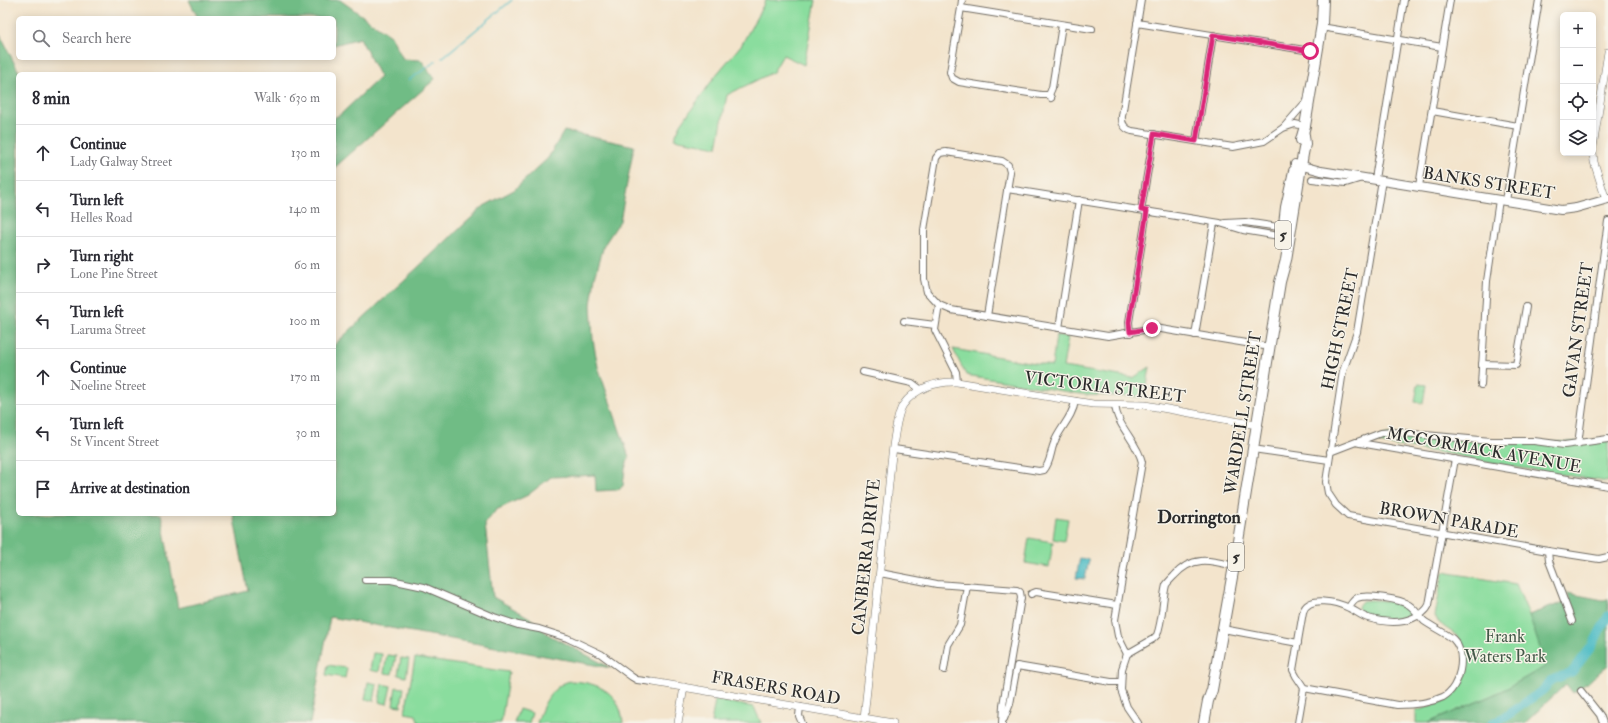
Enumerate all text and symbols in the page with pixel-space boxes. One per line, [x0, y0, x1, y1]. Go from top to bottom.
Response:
map controls [1560, 12, 1596, 156]
button: + [1560, 12, 1596, 48]
search box [16, 16, 336, 60]
icon: search [30, 27, 52, 49]
text: Search here [62, 29, 131, 48]
route start [1301, 42, 1319, 60]
button: − [1560, 48, 1596, 84]
button: locate [1560, 84, 1596, 120]
text: 8 min [32, 88, 70, 109]
text: Walk · 630 m [254, 90, 320, 106]
button: layers [1560, 120, 1596, 156]
text: Continue [70, 135, 126, 154]
icon: ahead [32, 142, 54, 164]
text: 130 m [291, 145, 320, 161]
text: Lady Galway Street [70, 154, 172, 170]
street label: BANKS STREET [1422, 162, 1557, 204]
text: Turn left [70, 191, 124, 210]
icon: left [32, 198, 54, 220]
text: 140 m [289, 201, 320, 217]
text: Helles Road [70, 210, 132, 226]
road number: 5 [1275, 221, 1291, 249]
text: Turn right [70, 247, 133, 266]
icon: right [32, 254, 54, 276]
text: 60 m [294, 257, 320, 273]
street label: GAVAN STREET [1558, 261, 1598, 399]
text: Lone Pine Street [70, 266, 158, 282]
street label: HIGH STREET [1317, 266, 1363, 392]
text: Turn left [70, 303, 124, 322]
icon: left [32, 310, 54, 332]
text: 100 m [289, 313, 320, 329]
route end [1143, 319, 1161, 337]
text: Laruma Street [70, 322, 146, 338]
street label: WARDELL STREET [1220, 330, 1266, 497]
text: Continue [70, 359, 126, 378]
icon: ahead [32, 366, 54, 388]
street label: VICTORIA STREET [1023, 367, 1187, 407]
text: 170 m [290, 369, 320, 385]
text: Noeline Street [70, 378, 146, 394]
text: Turn left [70, 415, 124, 434]
icon: left [32, 422, 54, 444]
street label: MCCORMACK AVENUE [1385, 422, 1583, 478]
text: 30 m [296, 425, 320, 441]
text: St Vincent Street [70, 434, 159, 450]
icon: arrive [32, 478, 54, 500]
street label: CANBERRA DRIVE [847, 478, 885, 636]
text: Arrive at destination [70, 479, 190, 498]
street label: BROWN PARADE [1378, 497, 1520, 543]
district label: Dorrington [1157, 506, 1241, 529]
road number: 5 [1228, 543, 1244, 571]
park label: Frank Waters Park [1463, 626, 1546, 667]
street label: FRASERS ROAD [710, 666, 842, 710]

